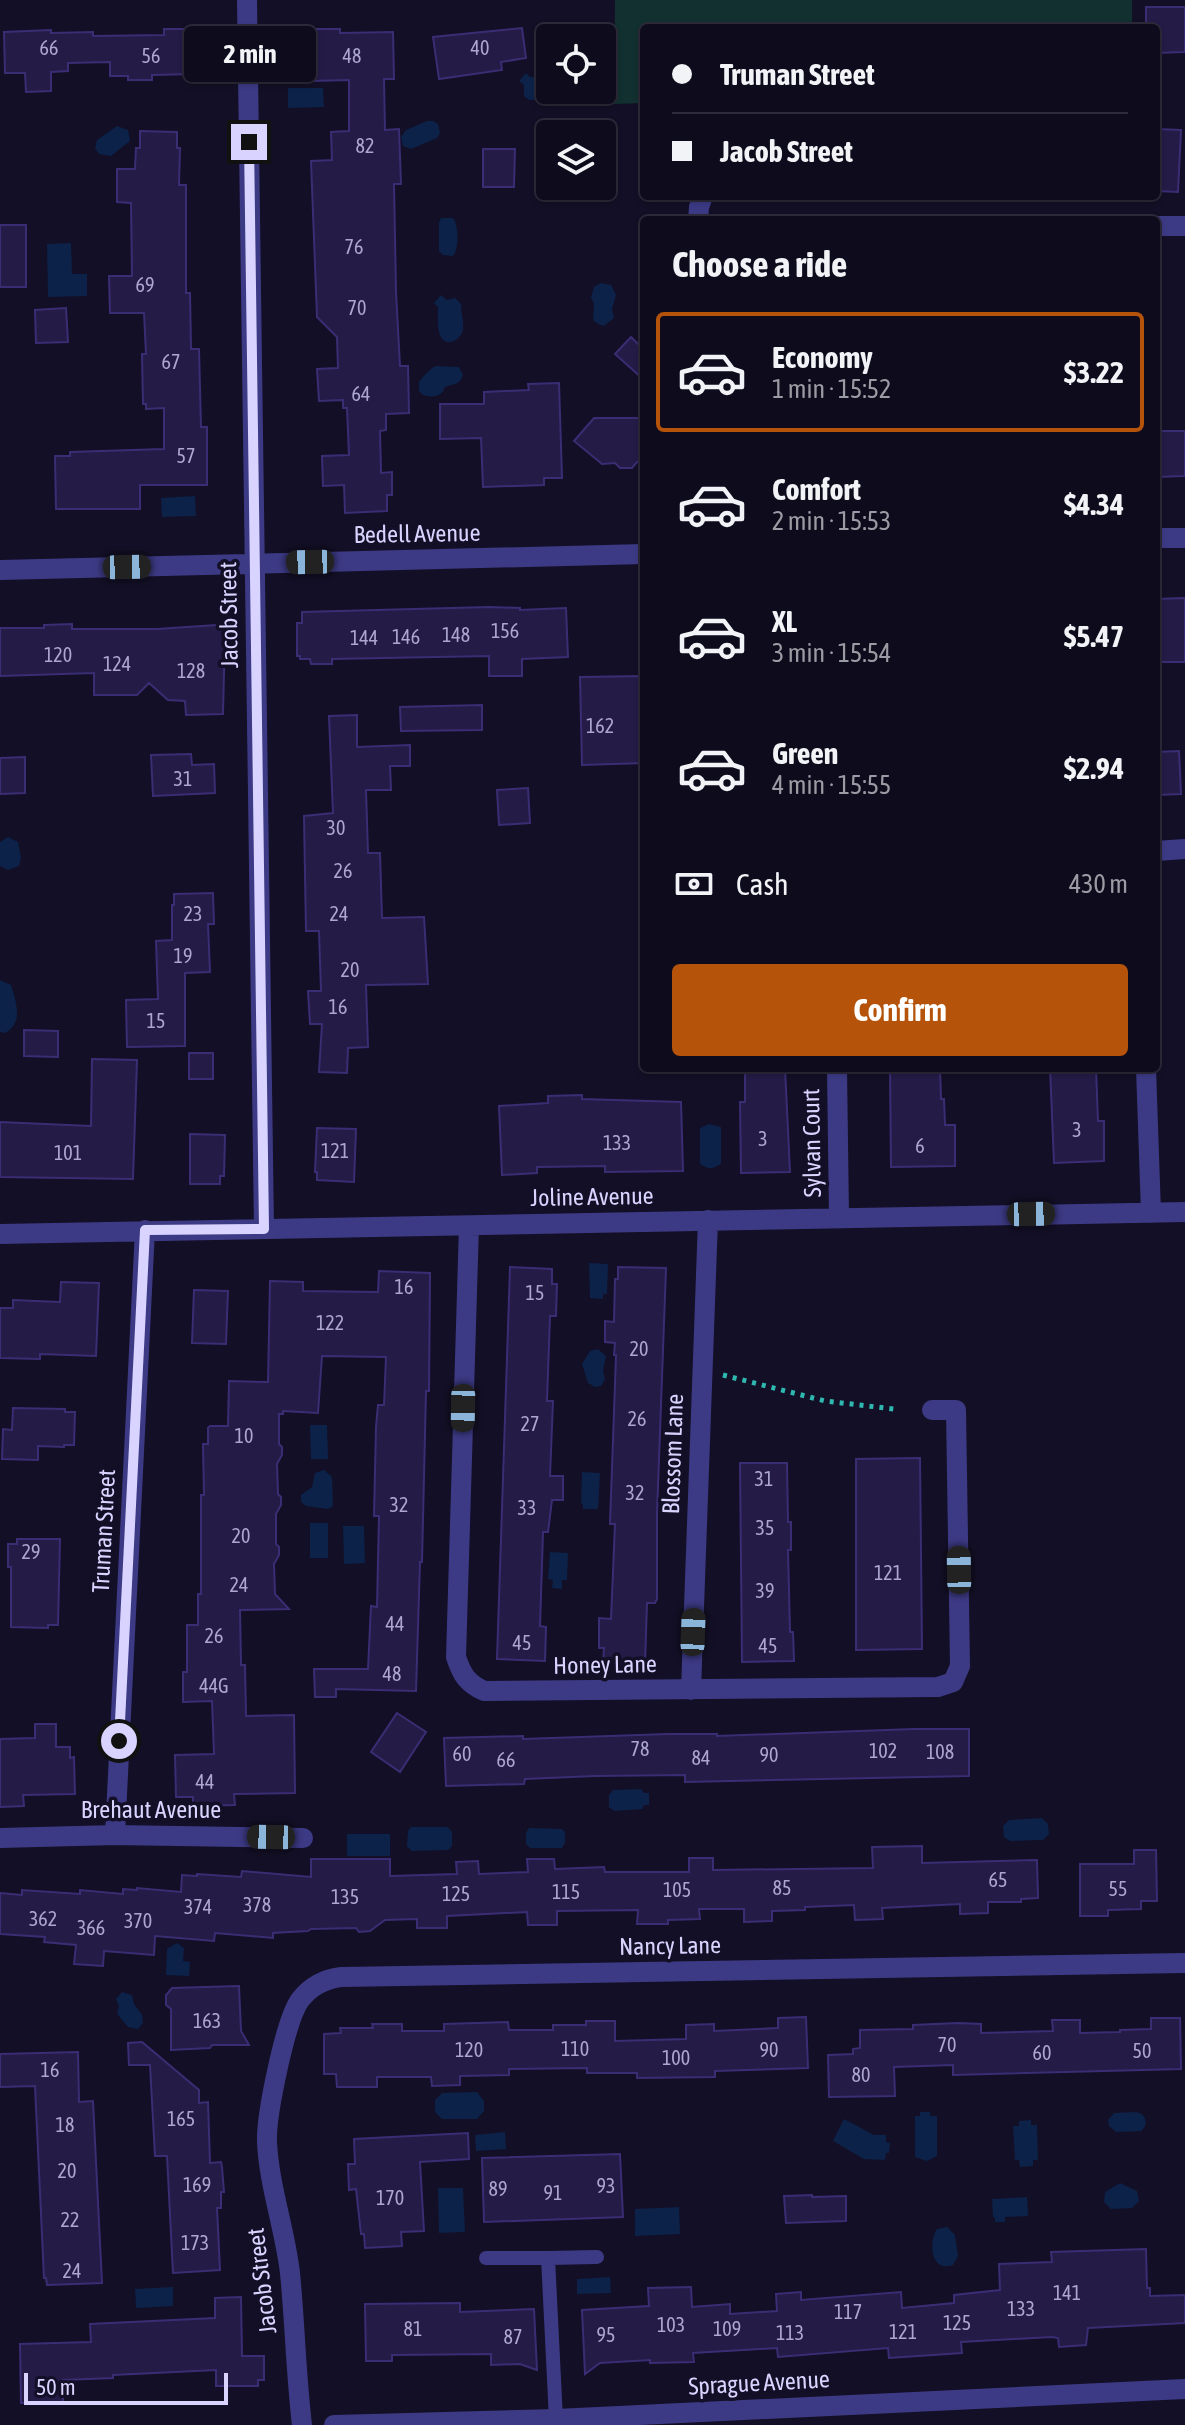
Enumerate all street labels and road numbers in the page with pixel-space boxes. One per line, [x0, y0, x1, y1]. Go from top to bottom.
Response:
street label: Bedell Avenue [353, 519, 481, 548]
street label: Jacob Street [214, 562, 243, 668]
street label: Sylvan Court [797, 1088, 826, 1198]
street label: Joline Avenue [530, 1182, 654, 1211]
street label: Blossom Lane [657, 1393, 688, 1515]
street label: Truman Street [87, 1468, 120, 1593]
street label: Honey Lane [553, 1650, 657, 1679]
street label: Brehaut Avenue [81, 1796, 221, 1823]
street label: Nancy Lane [619, 1931, 721, 1960]
street label: Jacob Street [242, 2227, 281, 2335]
street label: Sprague Avenue [687, 2365, 830, 2400]

